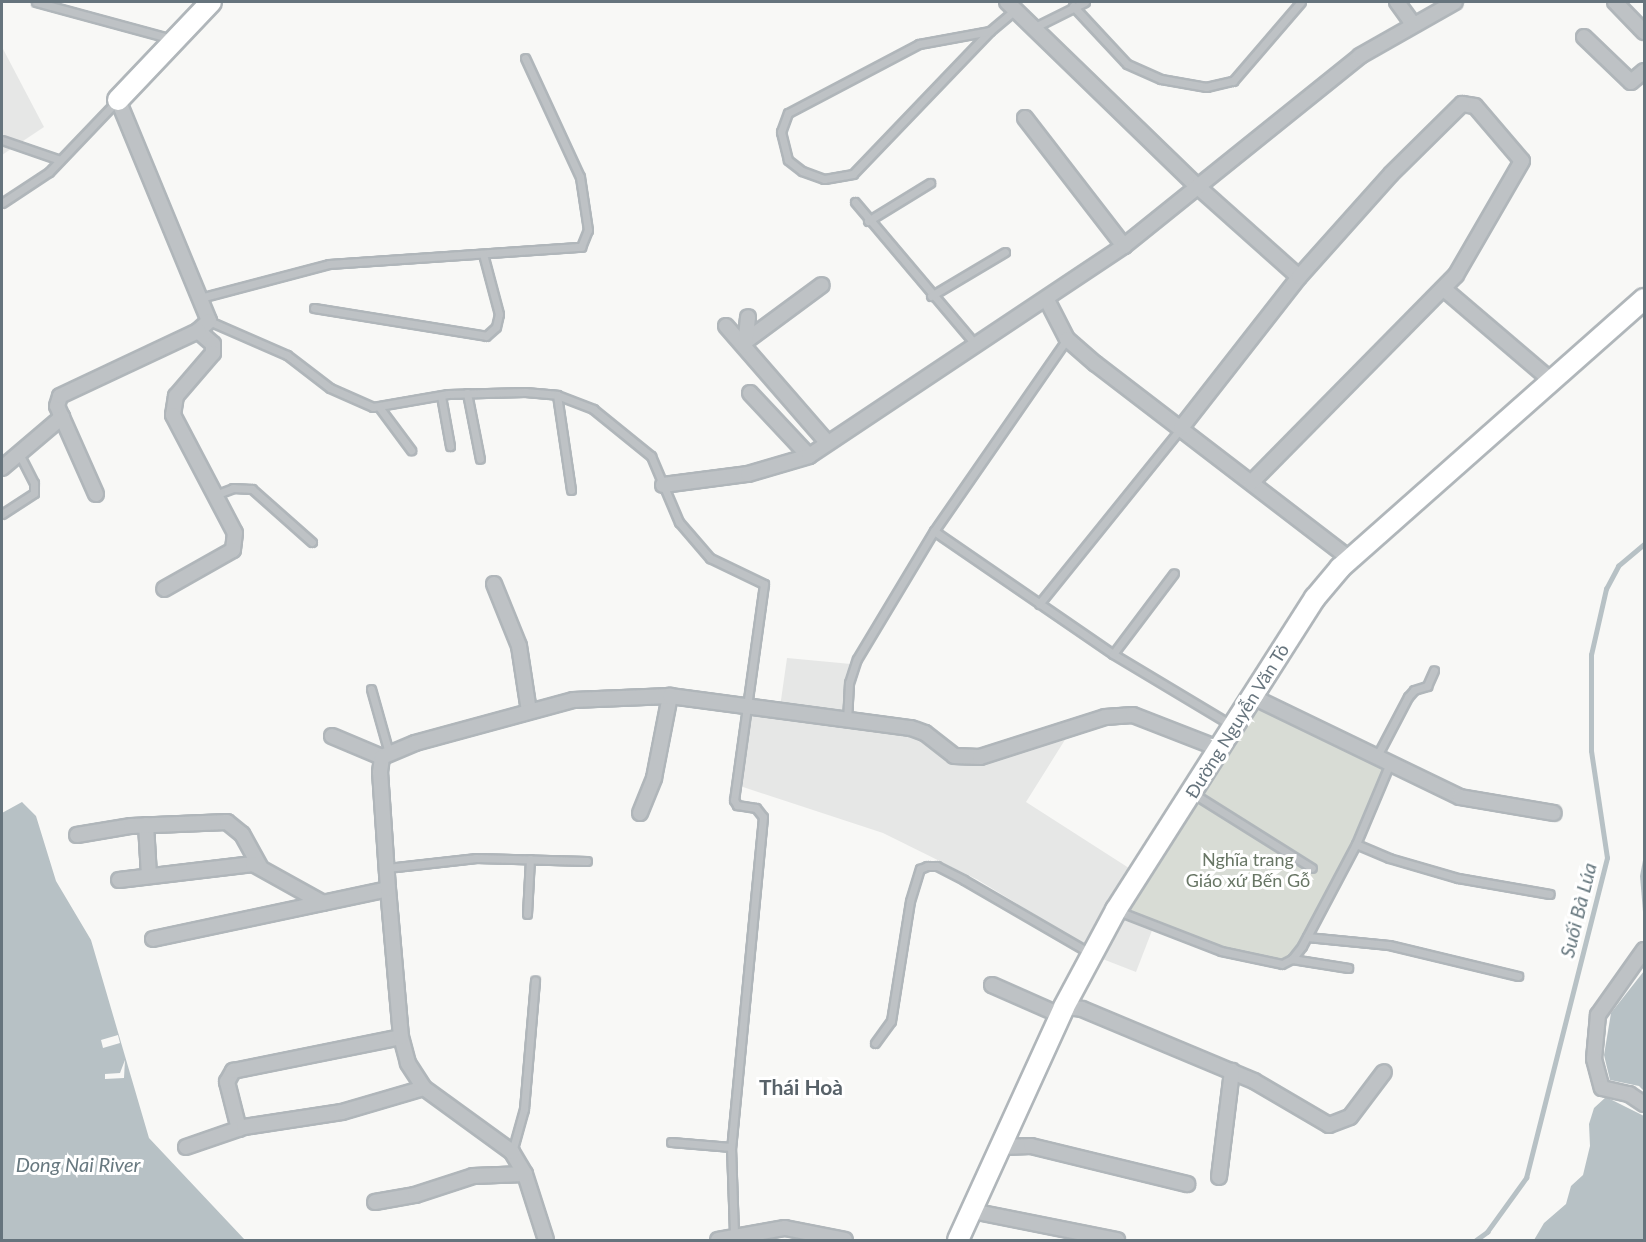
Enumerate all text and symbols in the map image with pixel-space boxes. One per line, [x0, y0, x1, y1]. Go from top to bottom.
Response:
street label: Đường Nguyễn Văn Tỏ [1180, 639, 1294, 803]
park label: Nghĩa trang Giáo xứ Bến Gỗ [1185, 849, 1311, 892]
water label: Suối Bà Lúa [1555, 860, 1601, 960]
district label: Thái Hoà [759, 1074, 843, 1100]
water label: Dong Nai River [16, 1152, 140, 1176]

